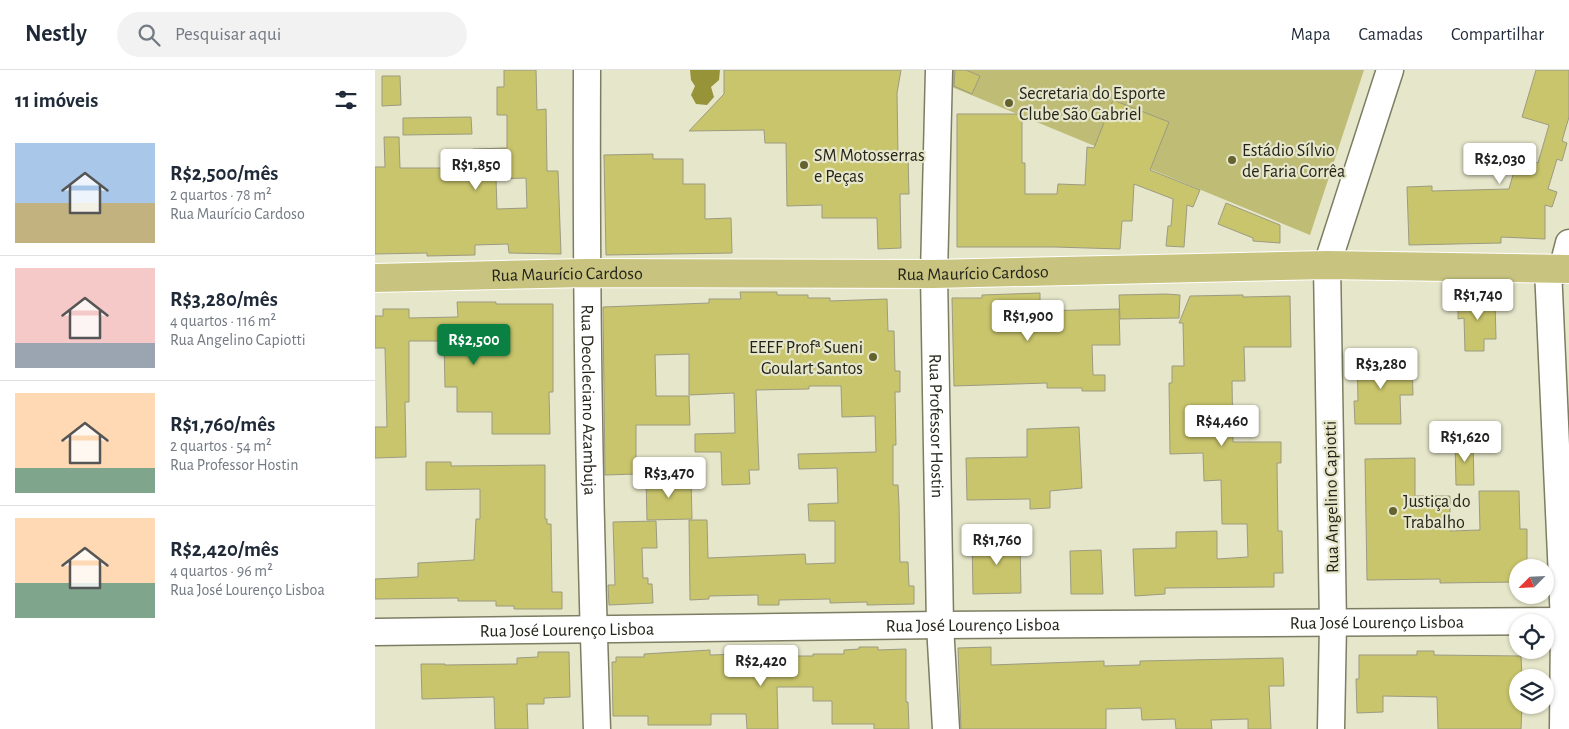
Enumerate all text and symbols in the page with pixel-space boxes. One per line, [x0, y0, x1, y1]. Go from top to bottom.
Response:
search box [117, 12, 467, 57]
icon: search [135, 21, 163, 49]
text: Nestly [25, 22, 87, 46]
text: Pesquisar aqui [175, 25, 281, 44]
text: Mapa [1291, 26, 1330, 44]
text: Camadas [1358, 26, 1423, 44]
text: Compartilhar [1451, 26, 1544, 44]
place label: Secretaria do Esporte Clube São Gabriel [1019, 85, 1166, 124]
icon: filters [332, 86, 360, 114]
text: 11 imóveis [15, 90, 98, 111]
marker: Secretaria do Esporte Clube São Gabriel [1003, 97, 1015, 109]
place label: Estádio Sílvio de Faria Corrêa [1242, 142, 1345, 181]
pin: R$2,030 [1454, 142, 1546, 185]
place label: SM Motosserras e Peças [814, 147, 925, 186]
pin: R$1,850 [430, 148, 522, 191]
text: R$2,030 [1474, 151, 1526, 167]
marker: Estádio Sílvio de Faria Corrêa [1226, 154, 1238, 166]
text: R$1,850 [451, 157, 501, 173]
marker: SM Motosserras e Peças [798, 159, 810, 171]
icon: home [55, 163, 115, 223]
text: R$2,500/mês [170, 163, 278, 184]
text: 2 quartos · 78 m² [170, 187, 272, 203]
text: Rua Maurício Cardoso [170, 206, 305, 222]
street label: Rua Maurício Cardoso [897, 263, 1049, 284]
street label: Rua Maurício Cardoso [491, 265, 643, 285]
pin: R$1,740 [1432, 278, 1524, 321]
text: R$1,740 [1453, 287, 1503, 303]
icon: home [55, 288, 115, 348]
text: R$3,280/mês [170, 289, 278, 310]
pin: R$1,900 [982, 300, 1074, 342]
street label: Rua Deocleciano Azambuja [577, 304, 598, 496]
text: R$1,900 [1003, 308, 1053, 324]
text: 4 quartos · 116 m² [170, 313, 276, 329]
pin: R$2,500 [428, 324, 520, 366]
text: Rua Angelino Capiotti [170, 332, 306, 348]
text: R$2,500 [448, 332, 500, 348]
place label: EEEF Profª Sueni Goulart Santos [749, 339, 863, 378]
pin: R$3,280 [1335, 348, 1427, 390]
marker: EEEF Profª Sueni Goulart Santos [867, 351, 879, 363]
street label: Rua Professor Hostin [925, 353, 946, 498]
text: R$3,280 [1356, 356, 1406, 372]
pin: R$4,460 [1176, 404, 1268, 447]
icon: home [55, 413, 115, 473]
text: R$4,460 [1196, 413, 1248, 429]
text: R$1,760/mês [170, 414, 275, 435]
pin: R$1,620 [1419, 420, 1511, 463]
street label: Rua Angelino Capiotti [1322, 421, 1342, 573]
text: R$1,620 [1440, 429, 1490, 445]
text: 2 quartos · 54 m² [170, 438, 272, 454]
pin: R$3,470 [623, 456, 715, 499]
text: Rua Professor Hostin [170, 457, 298, 473]
text: R$3,470 [644, 465, 694, 481]
place label: Justiça do Trabalho [1403, 493, 1471, 532]
marker: Justiça do Trabalho [1387, 505, 1399, 517]
pin: R$1,760 [951, 524, 1043, 566]
text: R$1,760 [972, 532, 1022, 548]
icon: home [55, 538, 115, 598]
text: R$2,420/mês [170, 539, 279, 560]
north arrow [1509, 559, 1554, 604]
map controls [1509, 559, 1554, 714]
text: 4 quartos · 96 m² [170, 563, 273, 579]
text: Rua José Lourenço Lisboa [170, 582, 325, 598]
street label: Rua José Lourenço Lisboa [1290, 614, 1464, 633]
button: locate [1509, 614, 1554, 659]
street label: Rua José Lourenço Lisboa [886, 616, 1060, 636]
street label: Rua José Lourenço Lisboa [480, 621, 654, 641]
pin: R$2,420 [715, 644, 807, 687]
text: R$2,420 [735, 653, 787, 669]
button: layers [1509, 669, 1554, 714]

